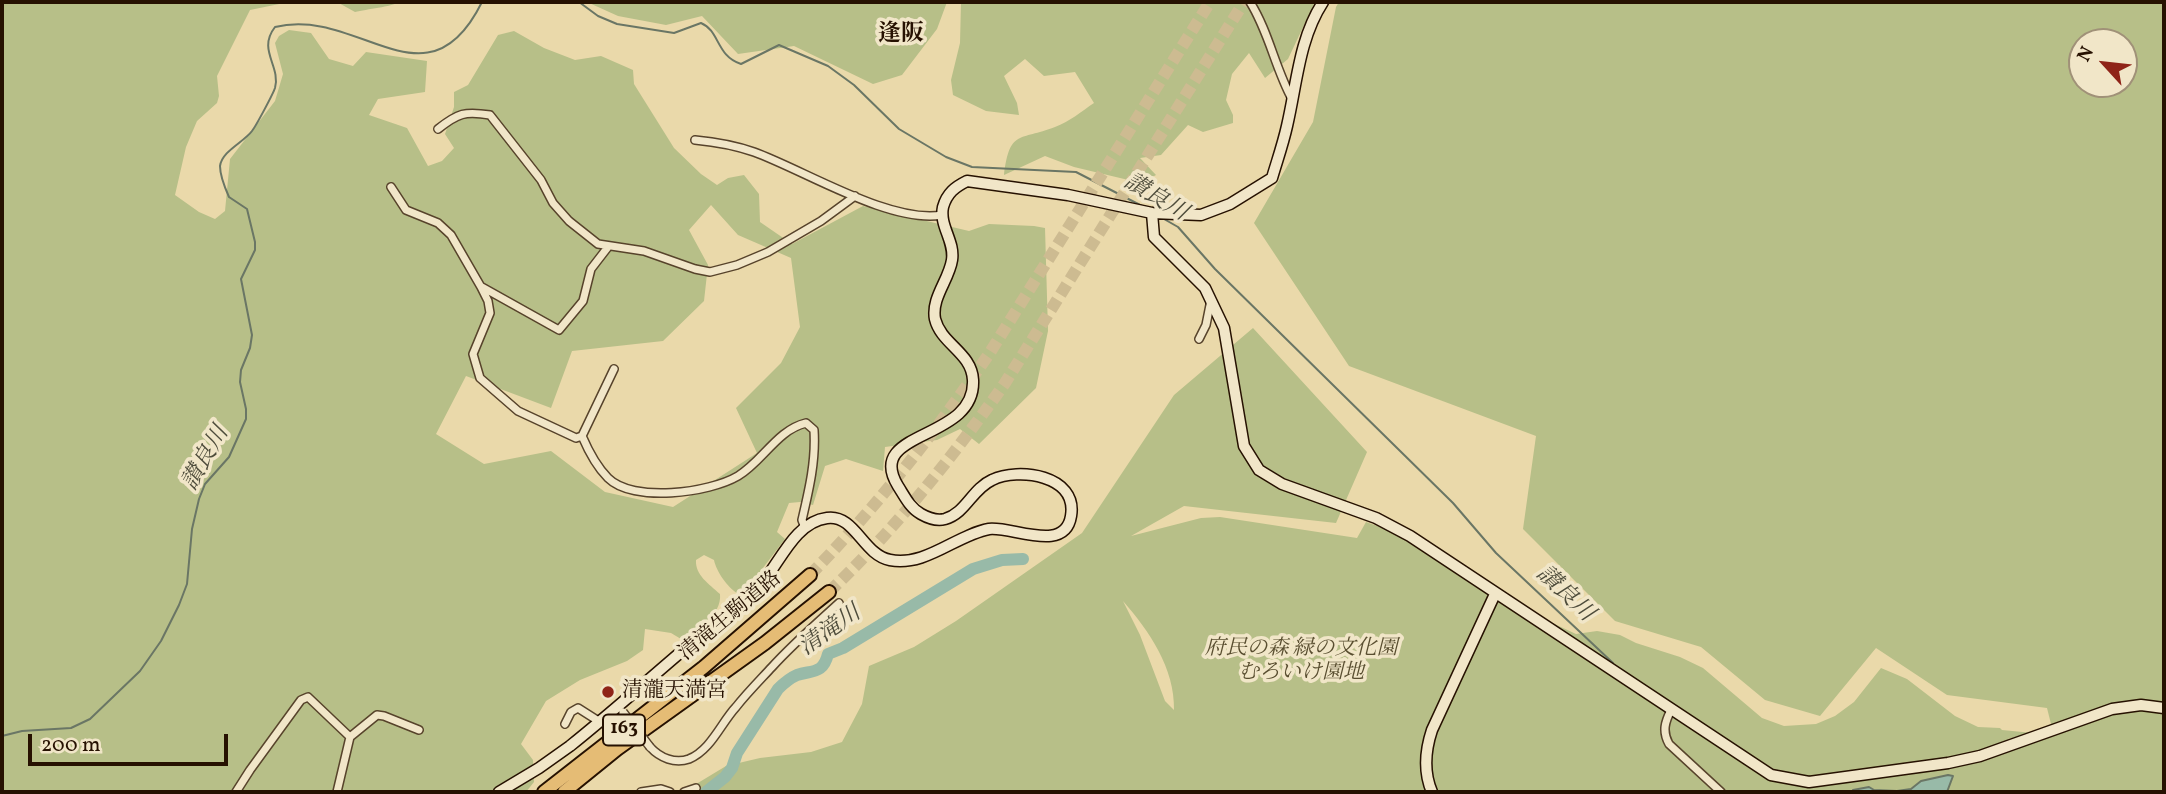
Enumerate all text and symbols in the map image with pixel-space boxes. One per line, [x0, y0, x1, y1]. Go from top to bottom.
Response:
district label: 逢阪 [878, 22, 924, 50]
north arrow [2068, 28, 2138, 98]
text: N [2071, 42, 2101, 66]
water label: 讃良川 [1118, 169, 1192, 229]
water label: 讃良川 [178, 422, 236, 496]
water label: 讃良川 [1529, 561, 1599, 629]
street label: 清滝生駒道路 [675, 567, 787, 667]
water label: 清滝川 [795, 601, 867, 663]
park label: 府民の森 緑の文化園 むろいけ園地 [1205, 637, 1397, 687]
place label: 清瀧天満宮 [622, 679, 727, 705]
marker: 清瀧天満宮 [600, 684, 616, 700]
road number: 163 [603, 715, 645, 746]
scale bar [32, 720, 231, 764]
text: 200 m [41, 731, 101, 760]

